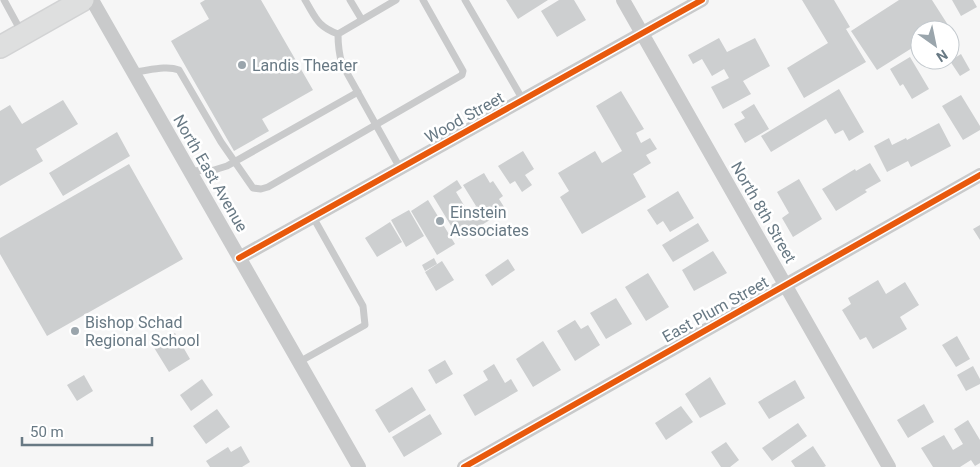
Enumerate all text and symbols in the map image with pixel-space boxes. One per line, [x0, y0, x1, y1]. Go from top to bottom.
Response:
north arrow [910, 20, 960, 70]
text: N [934, 46, 951, 65]
place label: Landis Theater [252, 56, 358, 75]
marker: Landis Theater [236, 59, 248, 71]
street label: Wood Street [421, 88, 507, 147]
street label: North East Avenue [169, 111, 252, 235]
street label: North 8th Street [727, 158, 800, 266]
place label: Einstein Associates [450, 203, 529, 240]
marker: Einstein Associates [434, 215, 446, 227]
street label: East Plum Street [659, 272, 772, 346]
place label: Bishop Schad Regional School [85, 313, 200, 350]
marker: Bishop Schad Regional School [69, 325, 81, 337]
scale bar [22, 414, 152, 446]
text: 50 m [30, 423, 64, 441]

